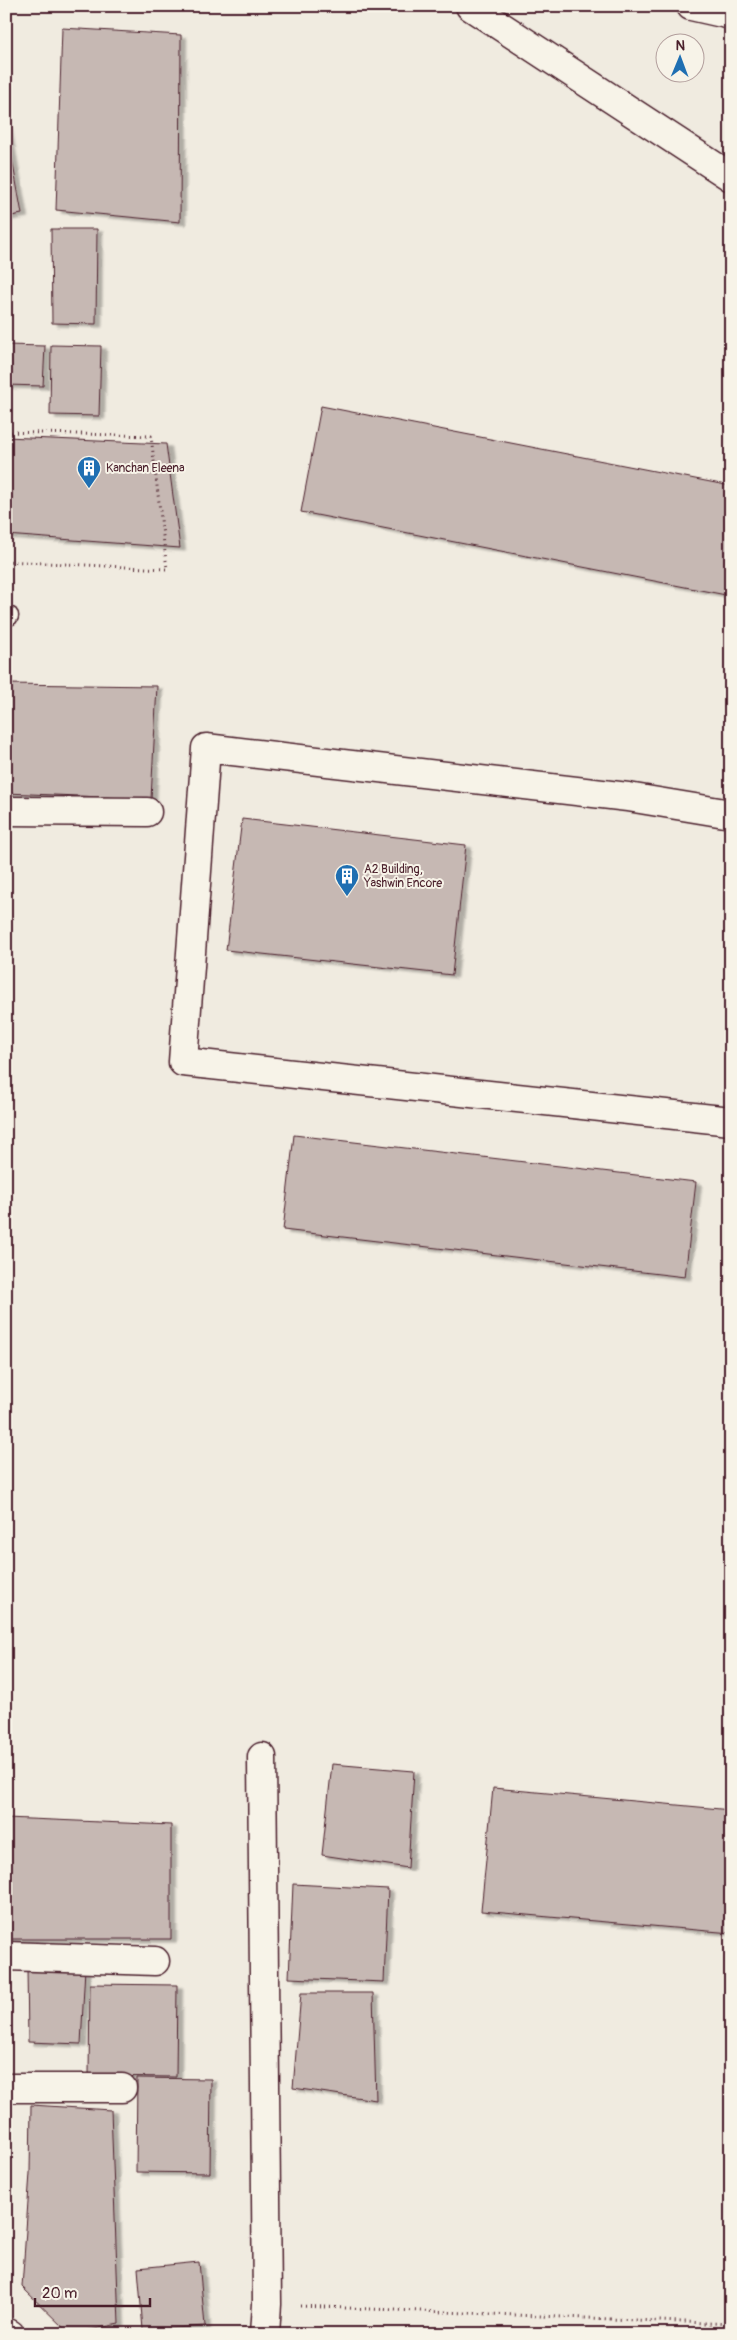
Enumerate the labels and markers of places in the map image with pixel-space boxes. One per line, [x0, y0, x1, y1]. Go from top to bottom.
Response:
building icon: Kanchan Eleena [76, 455, 102, 489]
place label: Kanchan Eleena [106, 461, 185, 476]
place label: A2 Building, Yashwin Encore [363, 862, 442, 891]
building icon: A2 Building, Yashwin Encore [334, 863, 360, 897]

